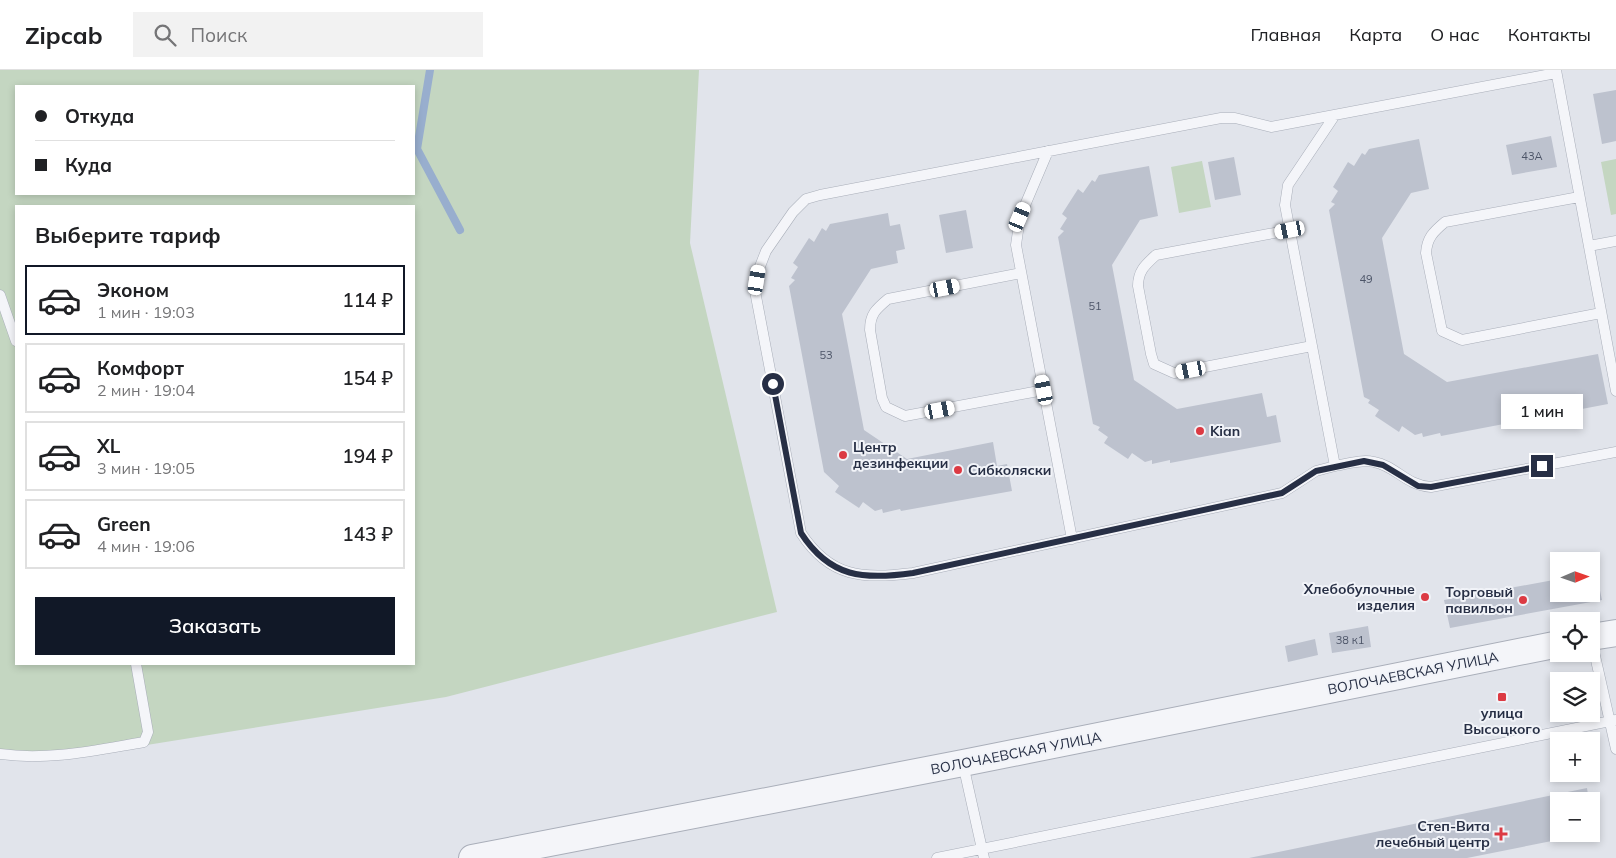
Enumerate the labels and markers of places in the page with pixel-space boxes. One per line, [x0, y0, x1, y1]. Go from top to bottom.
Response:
place label: Kian [1210, 422, 1240, 440]
marker: Kian [1194, 425, 1206, 437]
place label: Центр дезинфекции [853, 438, 948, 472]
marker: Центр дезинфекции [837, 449, 849, 461]
place label: Сибколяски [968, 461, 1051, 479]
marker: Сибколяски [952, 464, 964, 476]
place label: Хлебобулочные изделия [1303, 580, 1415, 614]
place label: Торговый павильон [1445, 583, 1513, 617]
marker: Хлебобулочные изделия [1419, 591, 1431, 603]
marker: Торговый павильон [1517, 594, 1529, 606]
marker: улица Высоцкого [1496, 691, 1508, 703]
place label: улица Высоцкого [1464, 704, 1540, 738]
place label: Степ-Вита лечебный центр [1376, 817, 1490, 851]
marker: Степ-Вита лечебный центр [1494, 827, 1508, 841]

